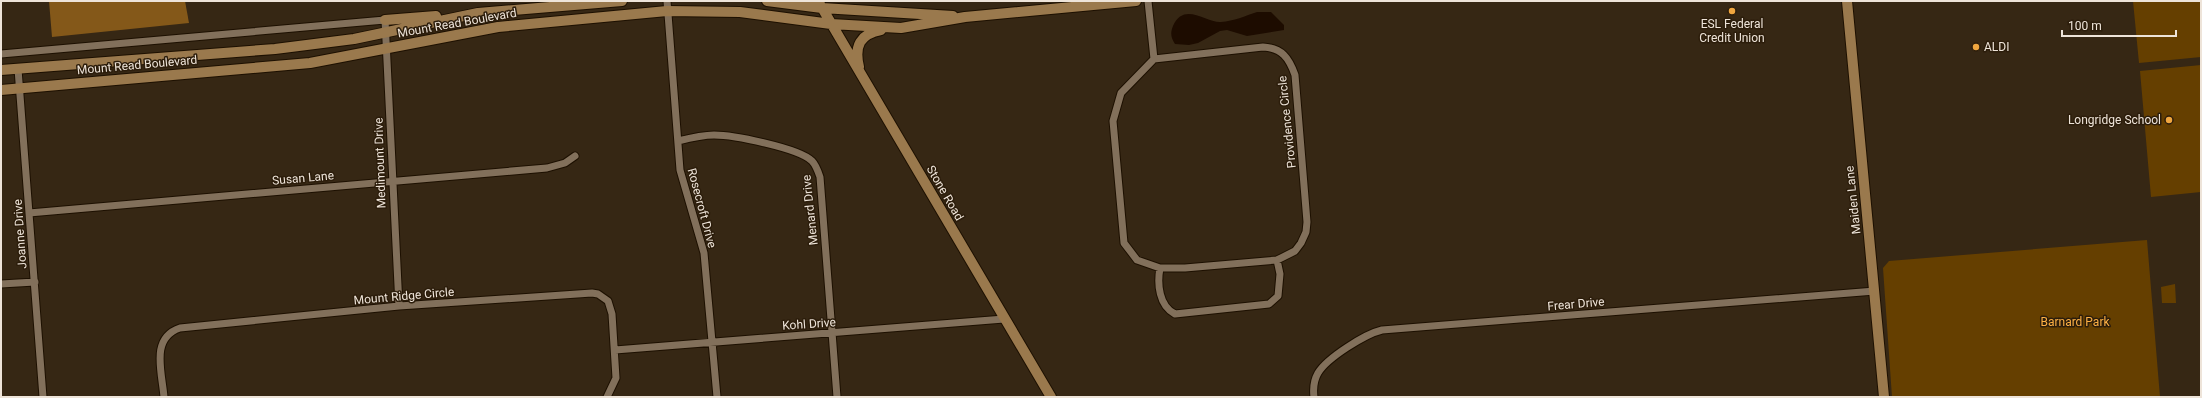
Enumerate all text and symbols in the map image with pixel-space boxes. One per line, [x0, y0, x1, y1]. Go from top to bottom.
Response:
street label: Mount Read Boulevard [396, 6, 518, 40]
marker: ESL Federal Credit Union [1727, 6, 1737, 16]
scale bar [2062, 12, 2176, 38]
place label: ESL Federal Credit Union [1699, 17, 1765, 45]
text: 100 m [2068, 19, 2102, 33]
place label: ALDI [1984, 40, 2009, 54]
marker: ALDI [1971, 42, 1981, 52]
street label: Mount Read Boulevard [76, 53, 198, 77]
street label: Providence Circle [1275, 75, 1299, 169]
place label: Longridge School [2068, 113, 2161, 127]
marker: Longridge School [2164, 115, 2174, 125]
street label: Medimount Drive [371, 117, 389, 209]
street label: Stone Road [924, 163, 966, 223]
street label: Maiden Lane [1842, 165, 1864, 235]
street label: Rosecroft Drive [685, 167, 719, 249]
street label: Susan Lane [271, 168, 335, 188]
street label: Menard Drive [799, 174, 821, 246]
street label: Joanne Drive [11, 199, 29, 269]
street label: Mount Ridge Circle [353, 285, 455, 307]
street label: Frear Drive [1547, 295, 1605, 313]
street label: Kohl Drive [782, 315, 836, 333]
park label: Barnard Park [2040, 315, 2110, 329]

